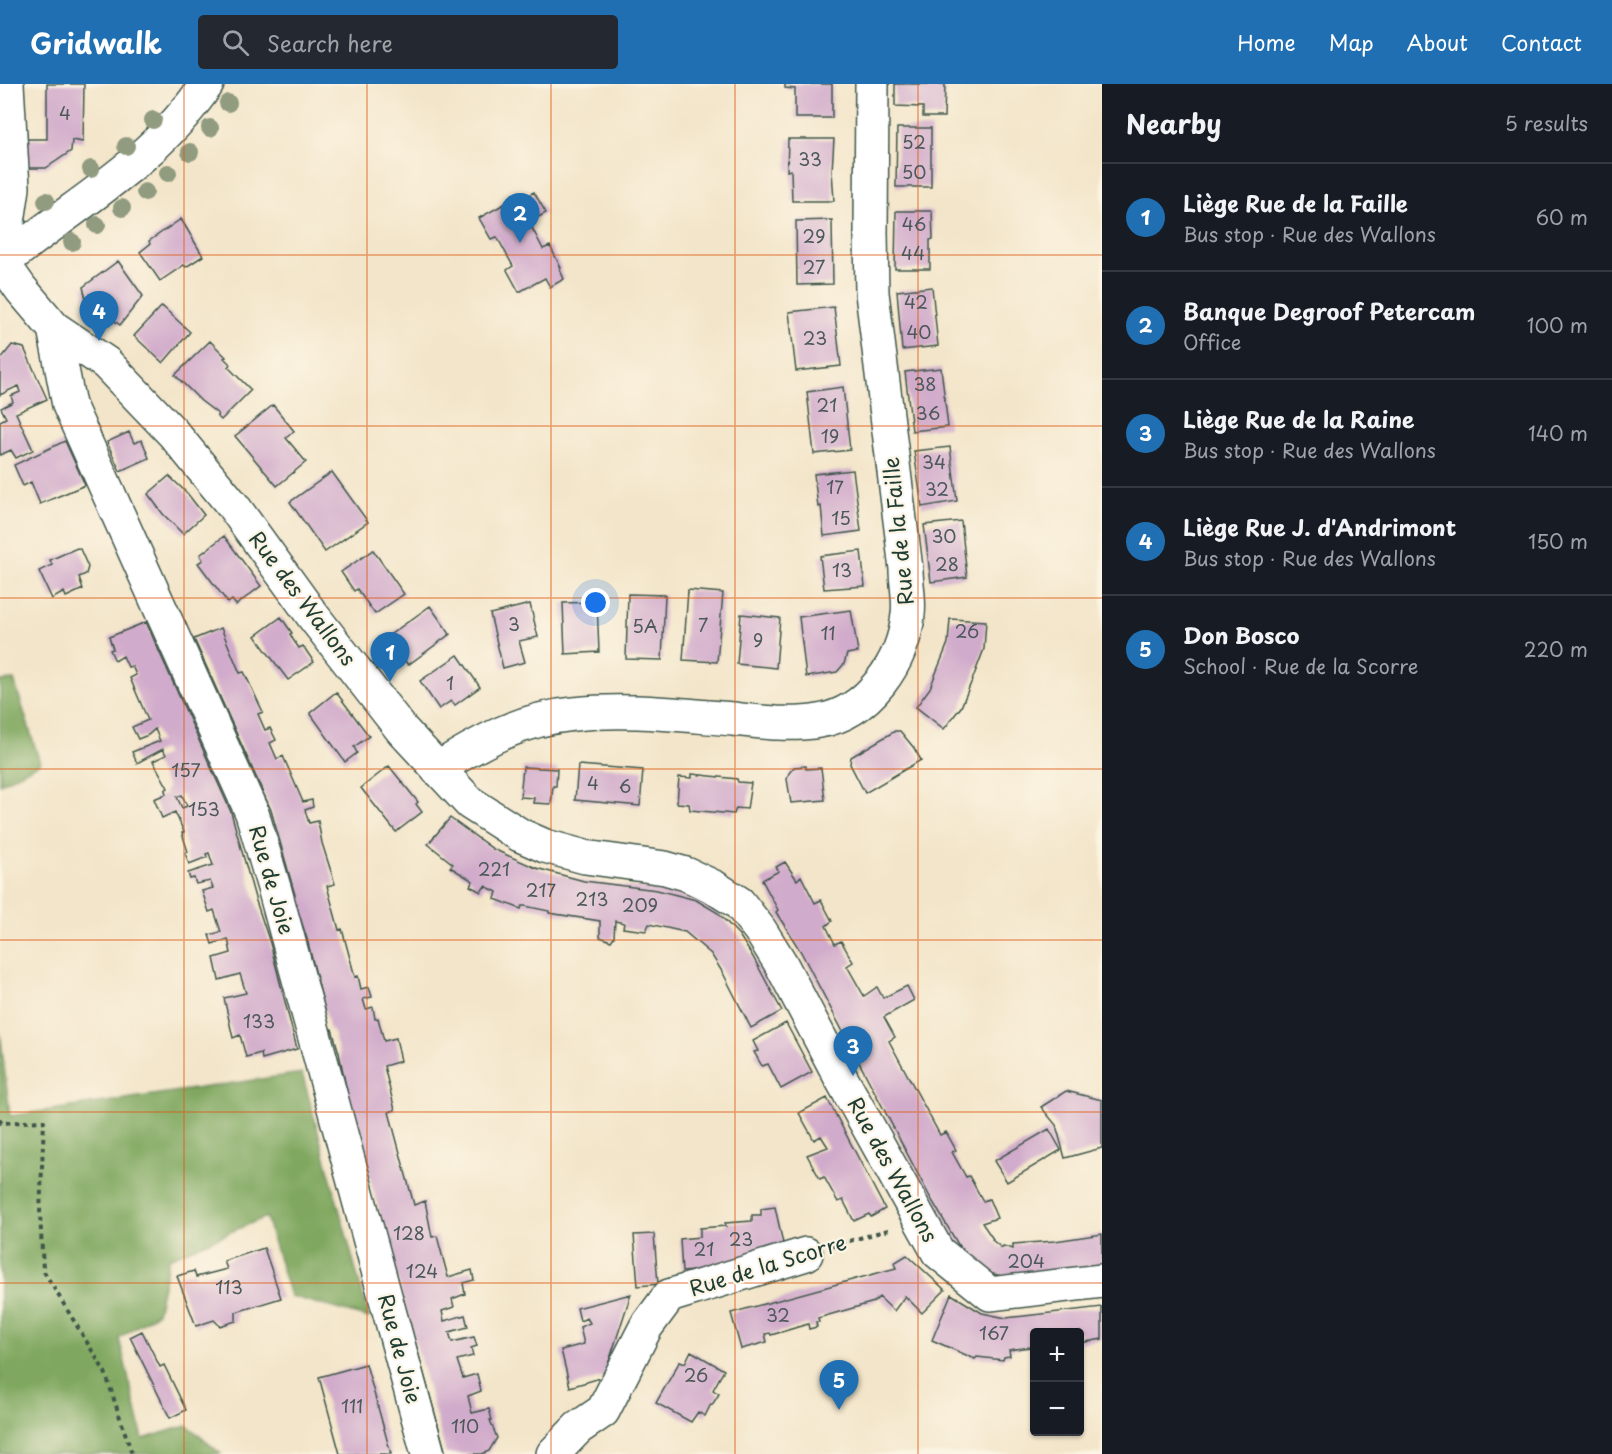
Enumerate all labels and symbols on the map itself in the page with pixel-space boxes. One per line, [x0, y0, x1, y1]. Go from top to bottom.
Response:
house number: 4 [59, 99, 71, 126]
house number: 52 [902, 128, 926, 155]
house number: 33 [798, 145, 822, 172]
house number: 50 [902, 158, 926, 185]
pin: 2 [500, 194, 540, 243]
house number: 46 [902, 210, 926, 237]
house number: 29 [803, 222, 825, 249]
house number: 44 [901, 239, 925, 266]
house number: 27 [803, 253, 825, 280]
house number: 42 [904, 288, 928, 315]
pin: 4 [80, 292, 118, 341]
house number: 40 [906, 318, 932, 345]
house number: 23 [803, 324, 827, 351]
house number: 38 [913, 370, 937, 397]
house number: 21 [817, 391, 837, 418]
house number: 36 [916, 399, 940, 426]
house number: 19 [821, 422, 839, 449]
house number: 34 [922, 448, 946, 475]
street label: Rue de la Faille [873, 456, 921, 607]
house number: 17 [826, 473, 844, 500]
house number: 32 [925, 475, 949, 502]
house number: 15 [831, 504, 851, 531]
house number: 30 [931, 522, 957, 549]
street label: Rue des Wallons [242, 524, 365, 672]
house number: 28 [935, 550, 959, 577]
house number: 13 [832, 556, 852, 583]
your location [581, 588, 610, 617]
house number: 3 [508, 610, 520, 637]
house number: 7 [698, 611, 708, 638]
house number: 5A [632, 612, 658, 639]
house number: 26 [955, 617, 979, 644]
house number: 11 [820, 619, 836, 646]
house number: 9 [753, 626, 763, 653]
pin: 1 [370, 632, 410, 682]
house number: 1 [446, 669, 454, 696]
house number: 157 [171, 756, 201, 783]
house number: 4 [587, 769, 599, 796]
house number: 6 [619, 772, 631, 799]
house number: 153 [188, 795, 220, 822]
street label: Rue de Joie [242, 821, 304, 938]
house number: 221 [478, 855, 510, 882]
house number: 217 [526, 876, 557, 903]
house number: 213 [576, 885, 608, 912]
house number: 209 [622, 891, 658, 918]
house number: 133 [243, 1007, 275, 1034]
pin: 3 [834, 1026, 872, 1076]
street label: Rue des Wallons [841, 1091, 947, 1247]
house number: 128 [393, 1219, 425, 1246]
street label: Rue de la Scorre [685, 1225, 850, 1303]
house number: 23 [729, 1225, 753, 1252]
house number: 21 [694, 1235, 714, 1262]
house number: 204 [1007, 1247, 1045, 1274]
house number: 124 [406, 1257, 438, 1284]
house number: 113 [215, 1273, 243, 1300]
street label: Rue de Joie [371, 1290, 431, 1407]
house number: 32 [766, 1301, 790, 1328]
house number: 167 [979, 1319, 1009, 1346]
pin: 5 [820, 1360, 858, 1410]
house number: 26 [684, 1361, 708, 1388]
house number: 111 [341, 1392, 363, 1419]
house number: 110 [451, 1412, 479, 1439]

